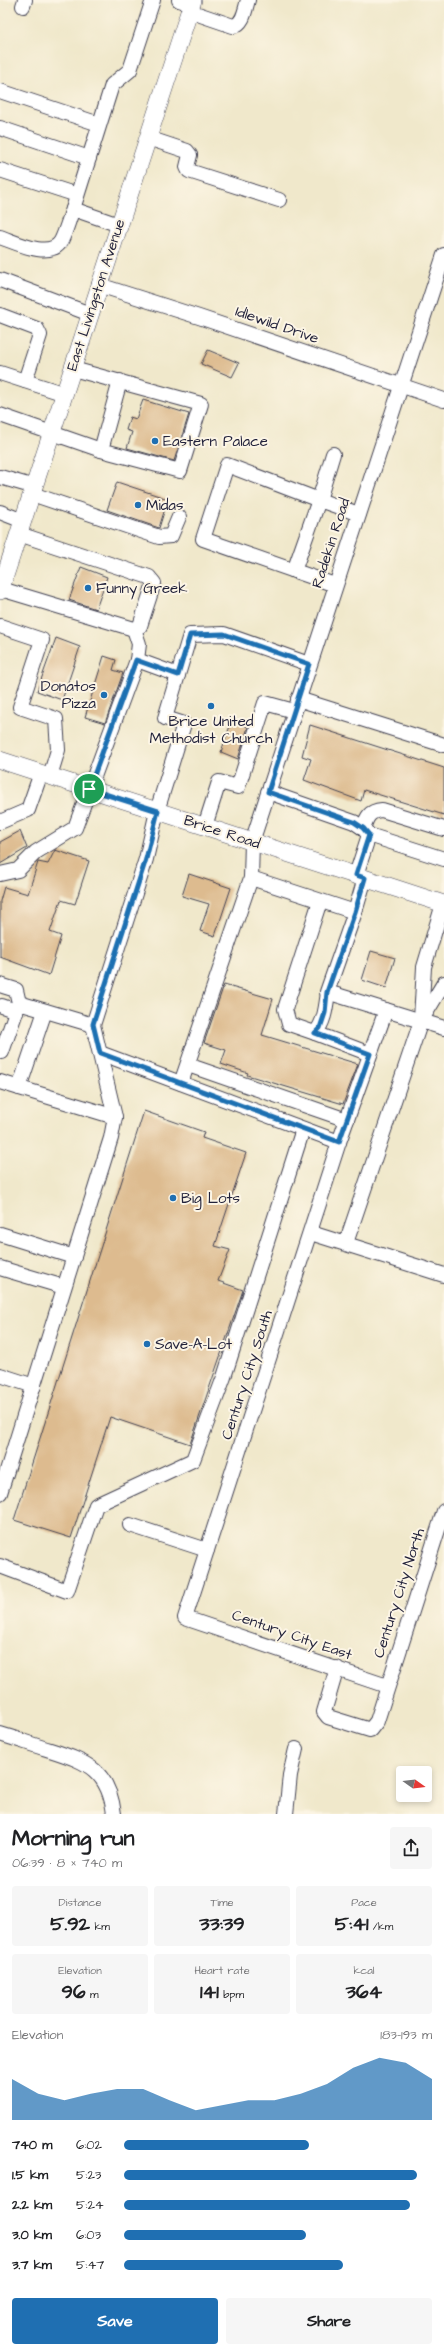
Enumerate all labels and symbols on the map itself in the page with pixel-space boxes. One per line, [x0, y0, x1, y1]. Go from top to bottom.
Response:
street label: East Livingston Avenue [62, 216, 131, 374]
street label: Idlewild Drive [232, 301, 322, 349]
place label: Eastern Palace [163, 431, 268, 452]
marker: Eastern Palace [150, 436, 160, 446]
place label: Midas [146, 495, 184, 516]
street label: Radekin Road [307, 495, 356, 591]
marker: Midas [133, 500, 143, 510]
place label: Funny Greek [96, 578, 187, 600]
marker: Funny Greek [83, 583, 93, 593]
place label: Donatos Pizza [41, 676, 96, 714]
marker: Donatos Pizza [99, 690, 109, 700]
marker: Brice United Methodist Church [206, 701, 216, 711]
place label: Brice United Methodist Church [150, 711, 273, 749]
pin [72, 772, 106, 806]
street label: Brice Road [181, 810, 263, 854]
place label: Big Lots [181, 1188, 241, 1210]
marker: Big Lots [168, 1193, 178, 1203]
street label: Century City South [216, 1307, 279, 1443]
place label: Save-A-Lot [155, 1334, 232, 1355]
marker: Save-A-Lot [142, 1339, 152, 1349]
street label: Century City North [368, 1525, 431, 1661]
street label: Century City East [229, 1605, 355, 1666]
north arrow [396, 1766, 432, 1802]

